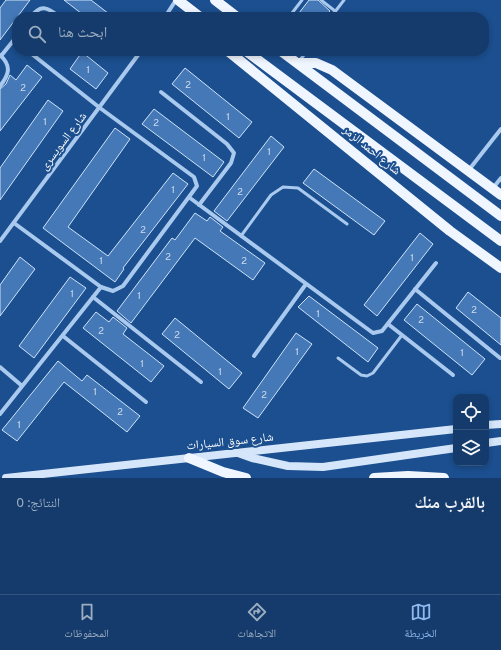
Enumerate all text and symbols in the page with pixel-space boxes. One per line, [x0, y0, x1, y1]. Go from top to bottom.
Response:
search box [12, 12, 489, 56]
icon: search [26, 23, 48, 45]
text: ابحث هنا [58, 24, 107, 43]
house number: 1 [86, 64, 90, 77]
house number: 2 [185, 79, 191, 92]
house number: 2 [20, 82, 26, 95]
street label: شارع السويسرى [37, 109, 91, 174]
house number: 1 [226, 111, 230, 124]
house number: 1 [43, 116, 47, 129]
house number: 2 [153, 117, 159, 130]
street label: شارع احمد الزمر [338, 122, 404, 179]
house number: 1 [267, 146, 271, 159]
house number: 1 [202, 152, 206, 165]
house number: 1 [171, 184, 175, 197]
house number: 2 [237, 186, 243, 199]
house number: 2 [140, 224, 146, 237]
house number: 2 [165, 251, 171, 264]
house number: 1 [410, 252, 414, 265]
house number: 1 [99, 255, 103, 268]
house number: 2 [241, 255, 247, 268]
house number: 1 [70, 288, 74, 301]
house number: 1 [137, 290, 141, 303]
house number: 2 [471, 304, 477, 317]
house number: 1 [316, 308, 320, 321]
house number: 2 [418, 314, 424, 327]
house number: 2 [98, 325, 104, 338]
house number: 2 [174, 329, 180, 342]
house number: 1 [295, 346, 299, 359]
house number: 1 [460, 347, 464, 360]
house number: 1 [140, 358, 144, 371]
house number: 1 [218, 366, 222, 379]
house number: 1 [93, 386, 97, 399]
house number: 2 [261, 389, 267, 402]
map controls [453, 394, 489, 466]
button: locate [453, 394, 489, 430]
house number: 2 [117, 406, 123, 419]
house number: 1 [17, 419, 21, 432]
street label: شارع سوق السيارات [186, 429, 274, 455]
button: layers [453, 430, 489, 466]
text: بالقرب منك [414, 493, 485, 515]
text: النتائج: 0 [16, 496, 60, 512]
tab: المحفوظات [64, 601, 109, 644]
tab: الاتجاهات [237, 601, 276, 644]
tab: الخريطة [404, 601, 437, 644]

